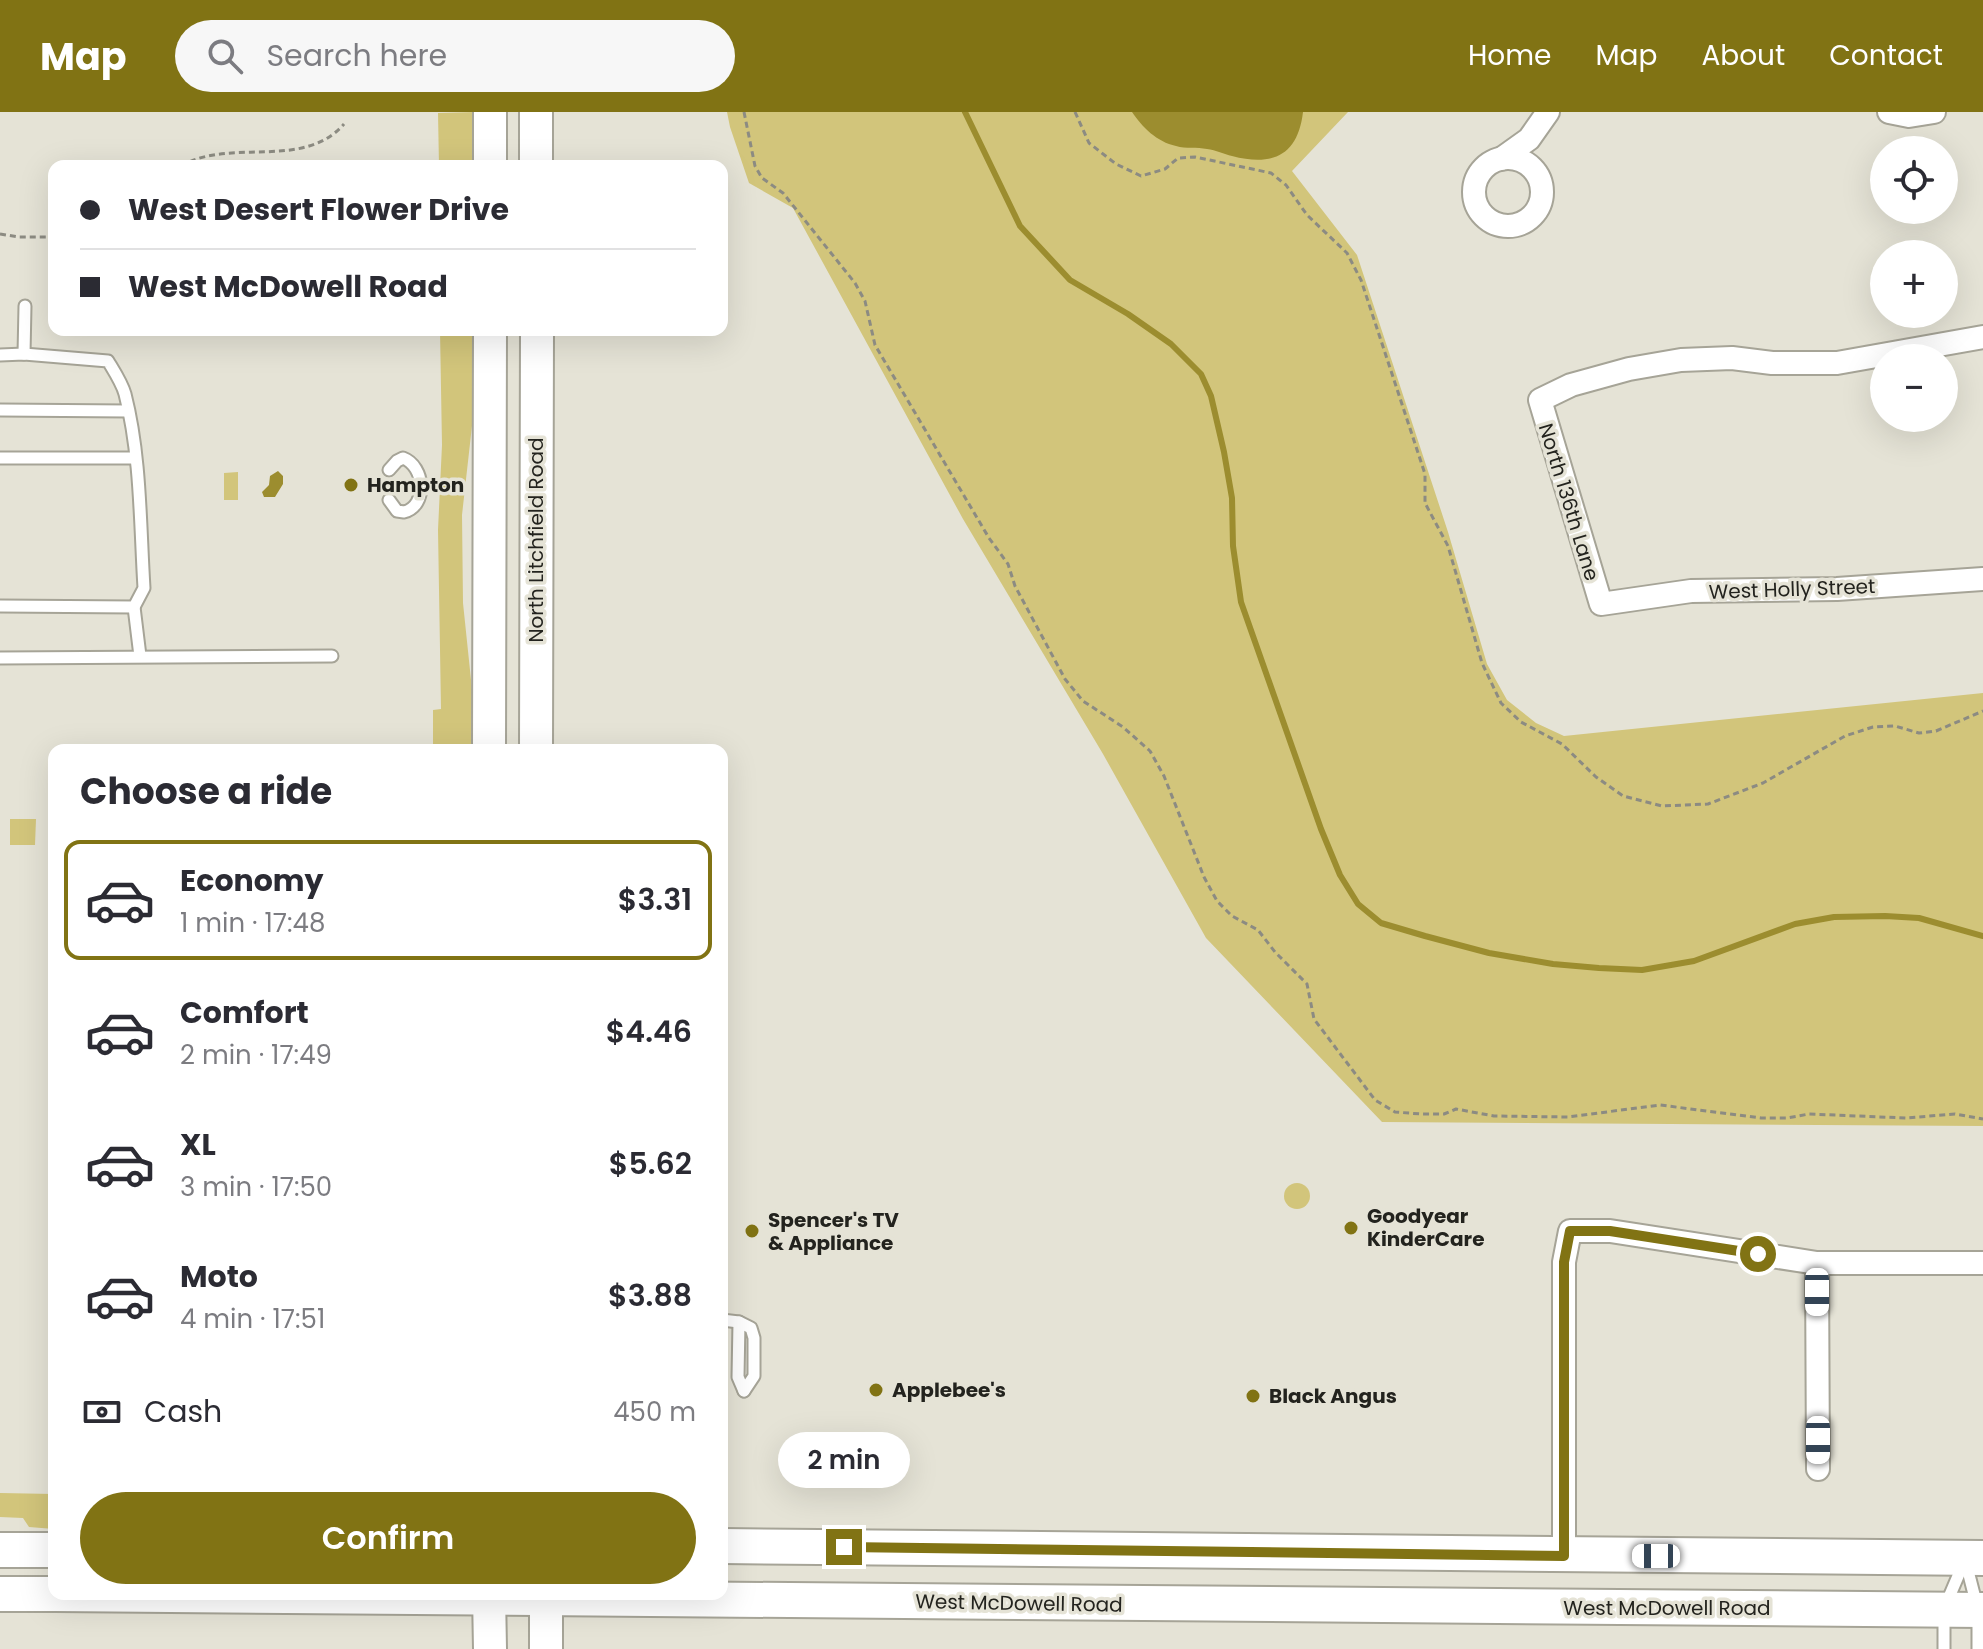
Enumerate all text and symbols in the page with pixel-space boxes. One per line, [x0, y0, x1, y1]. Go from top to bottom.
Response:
search box [175, 20, 735, 92]
text: Map [40, 30, 127, 83]
icon: search [203, 34, 247, 78]
text: Search here [267, 34, 447, 77]
text: Home [1468, 36, 1551, 75]
text: Map [1595, 36, 1657, 75]
text: About [1701, 36, 1785, 75]
text: Contact [1829, 36, 1943, 75]
map controls [1870, 136, 1958, 432]
button: locate [1870, 136, 1958, 224]
text: West Desert Flower Drive [128, 188, 509, 231]
button: + [1870, 240, 1958, 328]
text: West McDowell Road [128, 265, 448, 308]
button: − [1870, 344, 1958, 432]
street label: North 136th Lane [1532, 420, 1606, 584]
street label: North Litchfield Road [522, 437, 550, 643]
place label: Hampton [367, 471, 464, 499]
marker: Hampton [342, 476, 360, 494]
street label: West Holly Street [1708, 572, 1876, 606]
text: Choose a ride [80, 766, 332, 817]
text: Economy [180, 859, 324, 902]
icon: car [84, 864, 156, 936]
text: $3.31 [618, 878, 692, 921]
text: 1 min · 17:48 [180, 905, 325, 941]
text: Comfort [180, 991, 309, 1034]
icon: car [84, 996, 156, 1068]
text: $4.46 [606, 1010, 692, 1053]
text: 2 min · 17:49 [180, 1037, 332, 1073]
text: XL [180, 1123, 216, 1166]
icon: car [84, 1128, 156, 1200]
text: $5.62 [609, 1142, 692, 1185]
text: 3 min · 17:50 [180, 1169, 332, 1205]
place label: Goodyear KinderCare [1367, 1202, 1484, 1253]
place label: Spencer's TV & Appliance [768, 1206, 899, 1257]
marker: Goodyear KinderCare [1342, 1219, 1360, 1237]
marker: Spencer's TV & Appliance [743, 1222, 761, 1240]
route start [1740, 1236, 1776, 1272]
text: Moto [180, 1255, 258, 1298]
icon: car [84, 1260, 156, 1332]
car [1805, 1268, 1829, 1316]
text: $3.88 [608, 1274, 692, 1317]
text: 4 min · 17:51 [180, 1301, 325, 1337]
place label: Applebee's [892, 1376, 1006, 1404]
marker: Applebee's [867, 1381, 885, 1399]
place label: Black Angus [1269, 1382, 1397, 1410]
marker: Black Angus [1244, 1387, 1262, 1405]
icon: cash [80, 1390, 124, 1434]
text: Cash [144, 1390, 222, 1433]
text: 450 m [613, 1394, 696, 1430]
car [1806, 1416, 1830, 1464]
callout: 2 min [778, 1431, 910, 1487]
text: 2 min [808, 1442, 880, 1478]
button: Confirm [80, 1492, 696, 1584]
route end [826, 1529, 862, 1565]
car [1632, 1544, 1680, 1568]
street label: West McDowell Road [915, 1587, 1123, 1619]
street label: West McDowell Road [1563, 1594, 1771, 1622]

